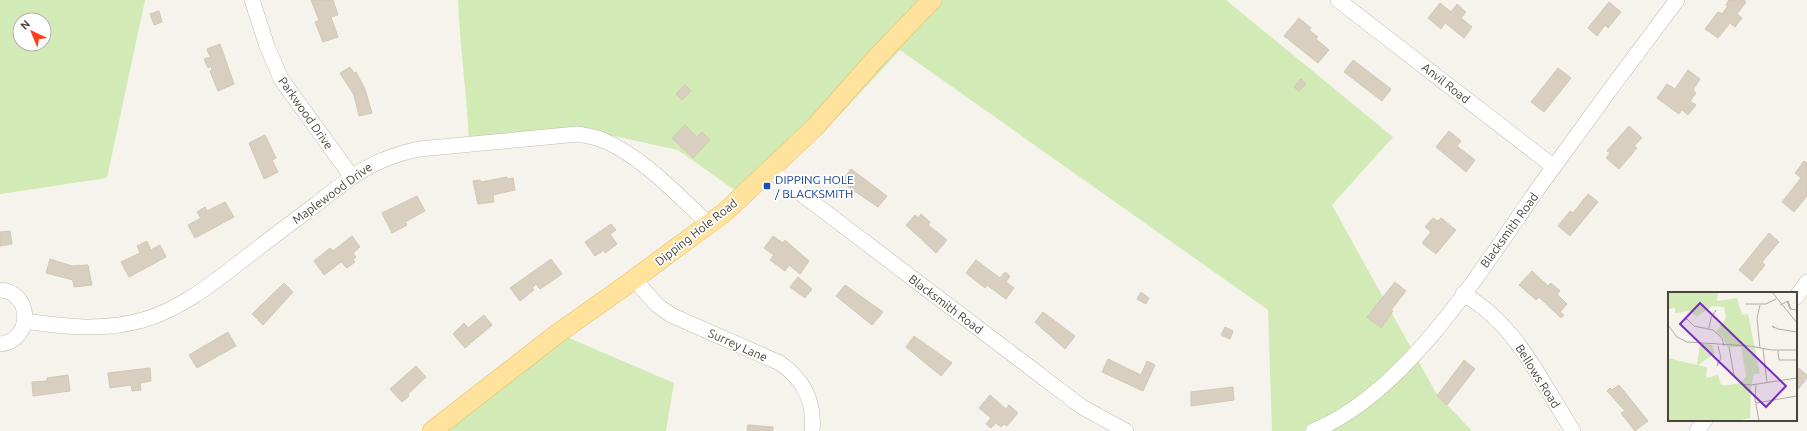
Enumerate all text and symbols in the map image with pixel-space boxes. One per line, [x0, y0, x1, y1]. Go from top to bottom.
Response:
north arrow [12, 12, 52, 52]
text: N [18, 18, 32, 32]
street label: Anvil Road [1420, 60, 1472, 106]
street label: Parkwood Drive [276, 74, 336, 152]
street label: Maplewood Drive [290, 160, 374, 226]
place label: DIPPING HOLE / BLACKSMITH [774, 173, 854, 200]
marker: DIPPING HOLE / BLACKSMITH [762, 181, 772, 191]
street label: Blacksmith Road [1478, 190, 1540, 270]
street label: Dipping Hole Road [652, 196, 740, 268]
street label: Blacksmith Road [907, 272, 985, 336]
inset map [1668, 292, 1797, 421]
street label: Surrey Lane [707, 326, 769, 364]
street label: Bellows Road [1513, 342, 1563, 410]

